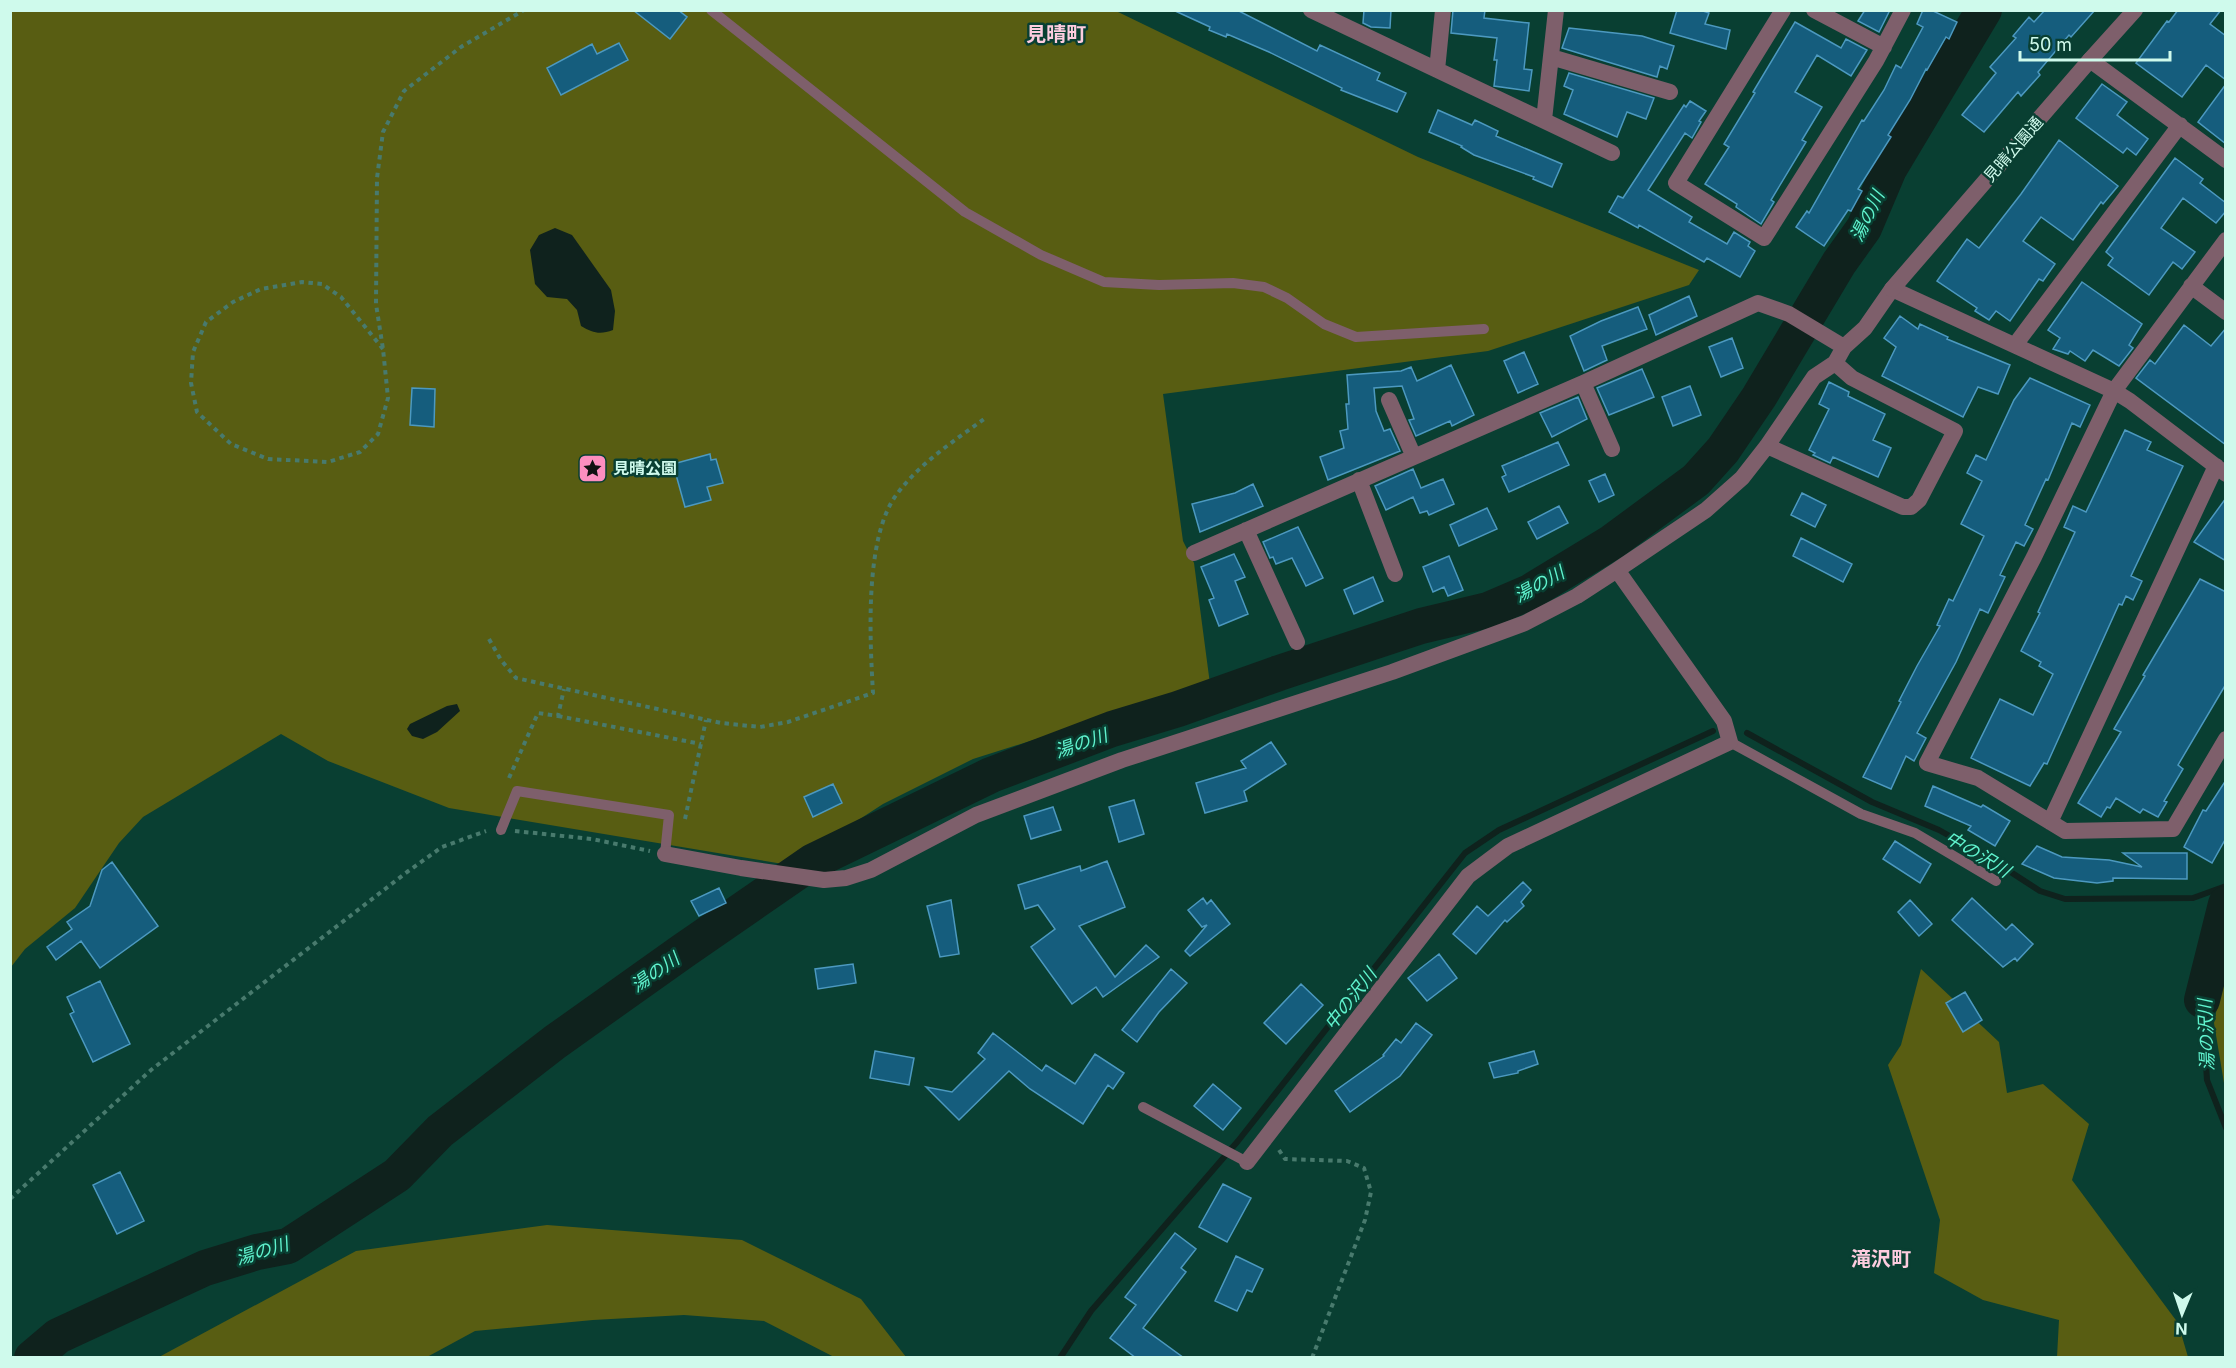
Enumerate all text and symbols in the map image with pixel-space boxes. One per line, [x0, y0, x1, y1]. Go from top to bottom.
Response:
district label: 見晴町 [1026, 22, 1086, 46]
scale bar [2020, 24, 2170, 62]
text: 50 m [2029, 34, 2072, 55]
street label: 見晴公園通 [1979, 112, 2047, 186]
water label: 湯の川 [1846, 185, 1889, 245]
place icon: 見晴公園 [576, 452, 608, 484]
place label: 見晴公園 [613, 458, 677, 478]
water label: 湯の川 [1510, 561, 1569, 606]
water label: 湯の川 [1052, 724, 1112, 762]
water label: 中の沢川 [1942, 826, 2016, 883]
water label: 湯の川 [627, 947, 685, 996]
water label: 中の沢川 [1320, 963, 1382, 1034]
water label: 湯の沢川 [2194, 997, 2218, 1071]
water label: 湯の川 [233, 1232, 293, 1269]
district label: 滝沢町 [1851, 1247, 1911, 1271]
north arrow [2152, 1284, 2212, 1344]
text: N [2175, 1319, 2188, 1339]

